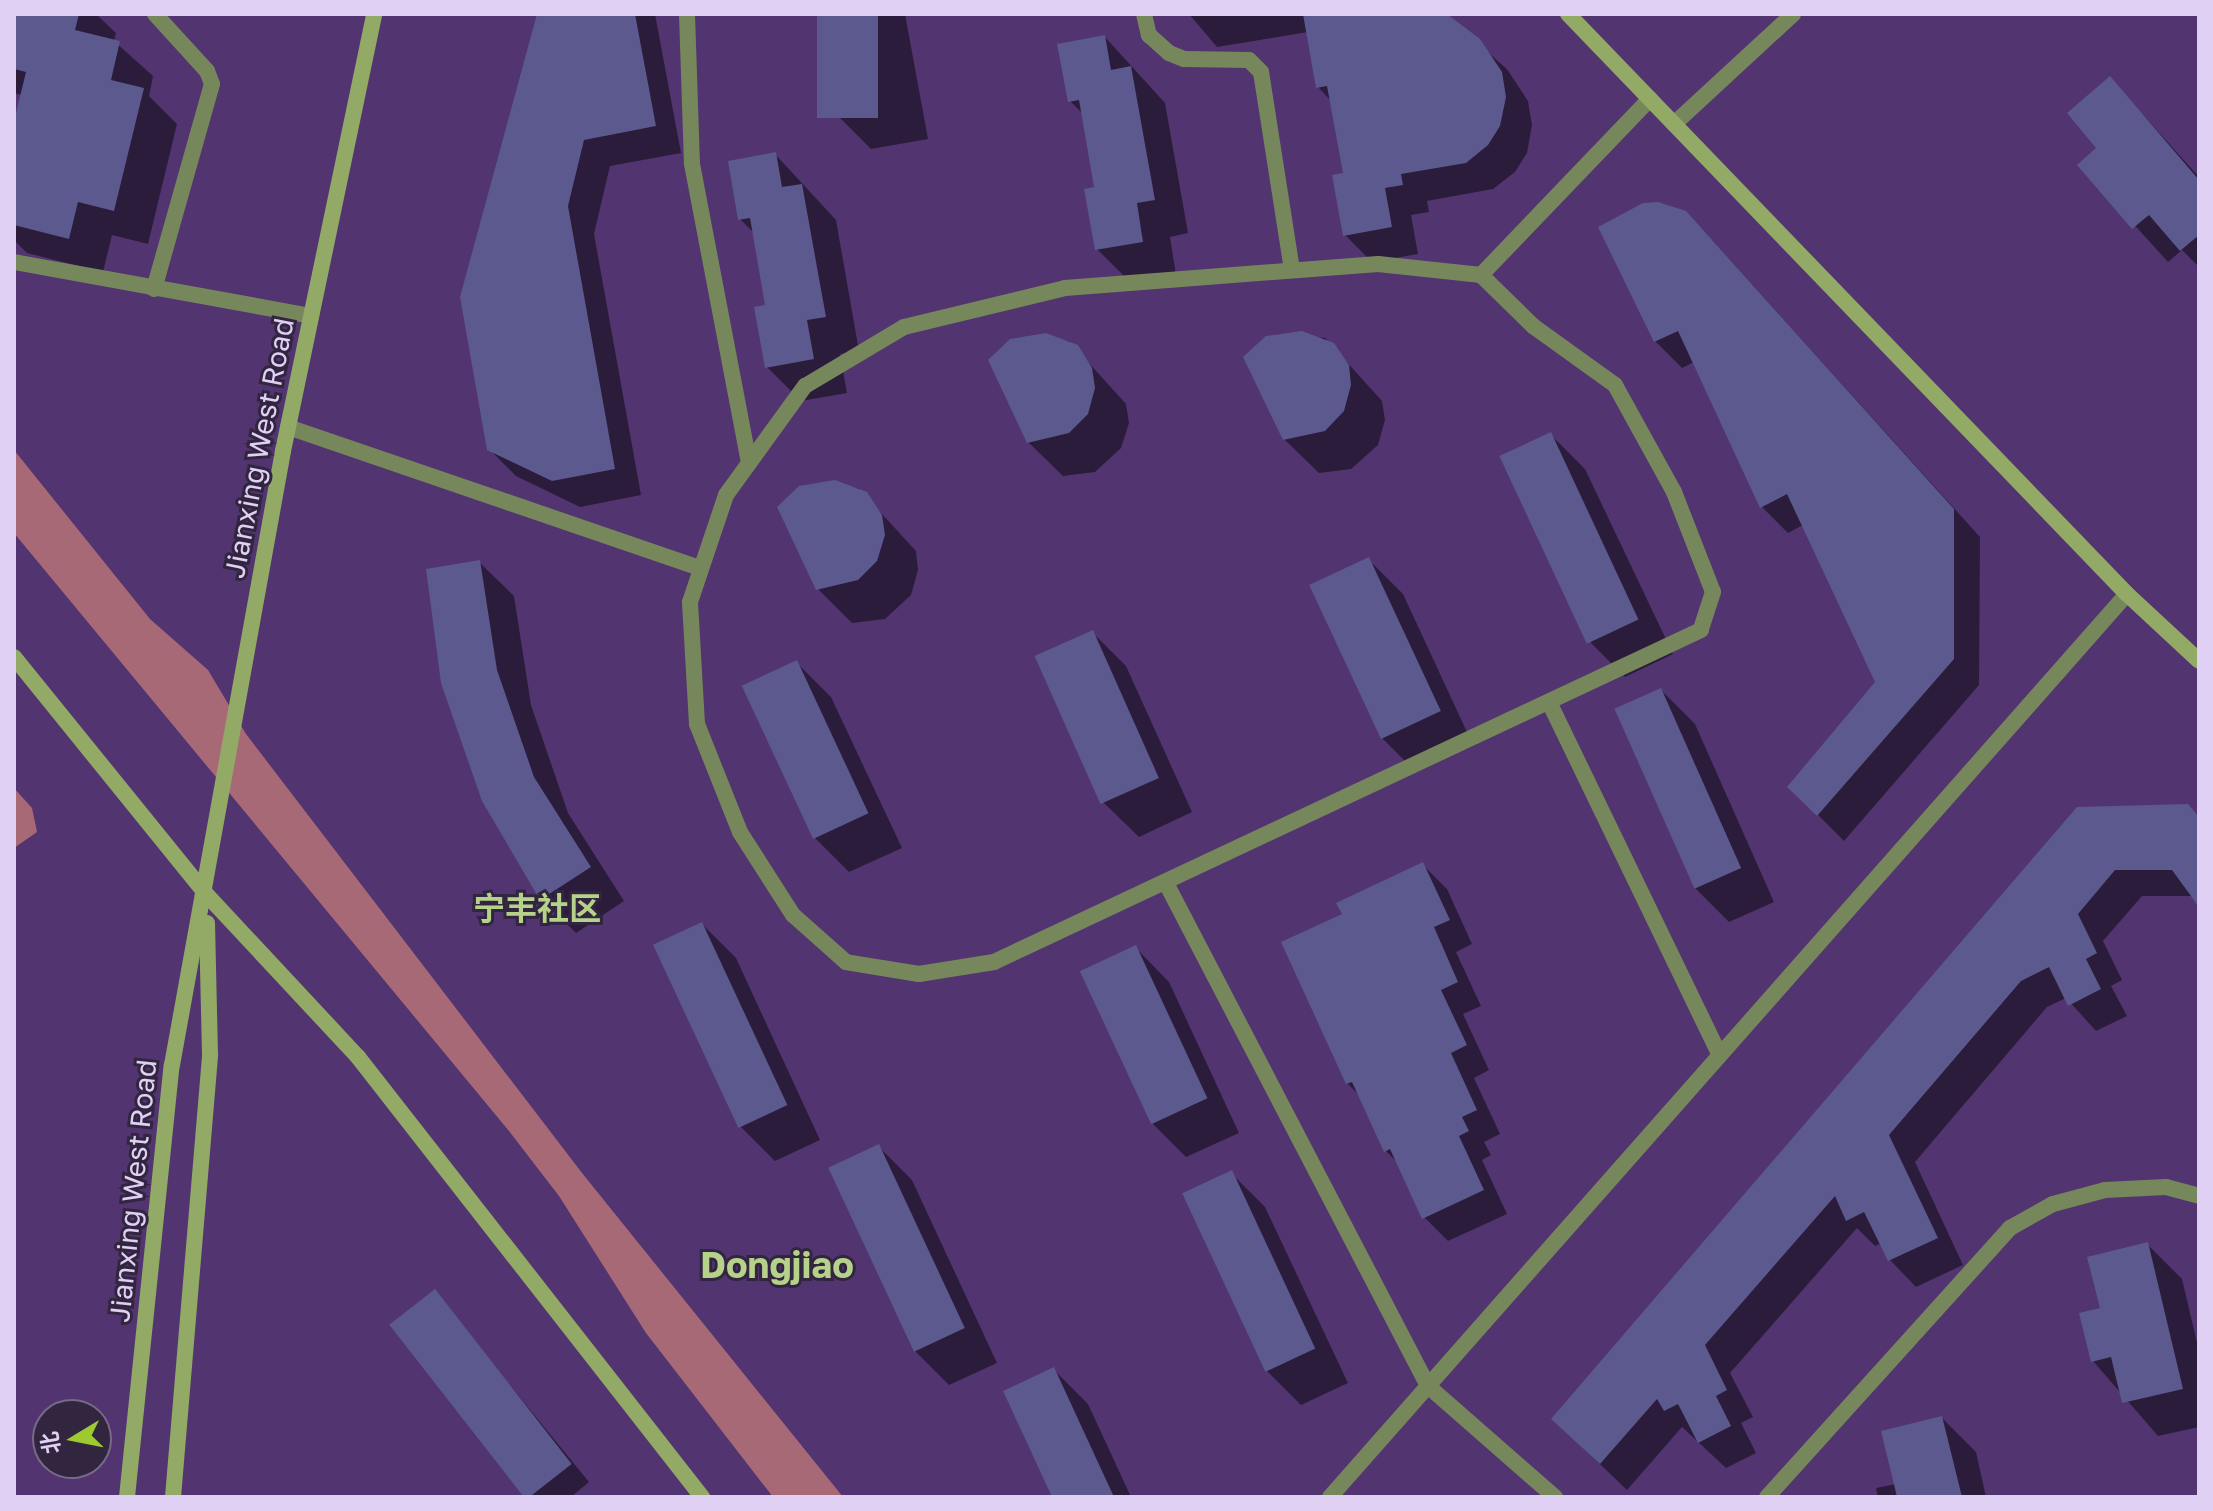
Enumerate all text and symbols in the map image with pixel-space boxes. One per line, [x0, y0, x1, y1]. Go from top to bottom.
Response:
street label: Jianxing West Road [217, 315, 301, 581]
district label: 宁丰社区 [473, 889, 601, 927]
street label: Jianxing West Road [102, 1058, 164, 1324]
district label: Dongjiao [700, 1243, 854, 1287]
north arrow [32, 1399, 112, 1479]
text: 北 [35, 1430, 65, 1456]

